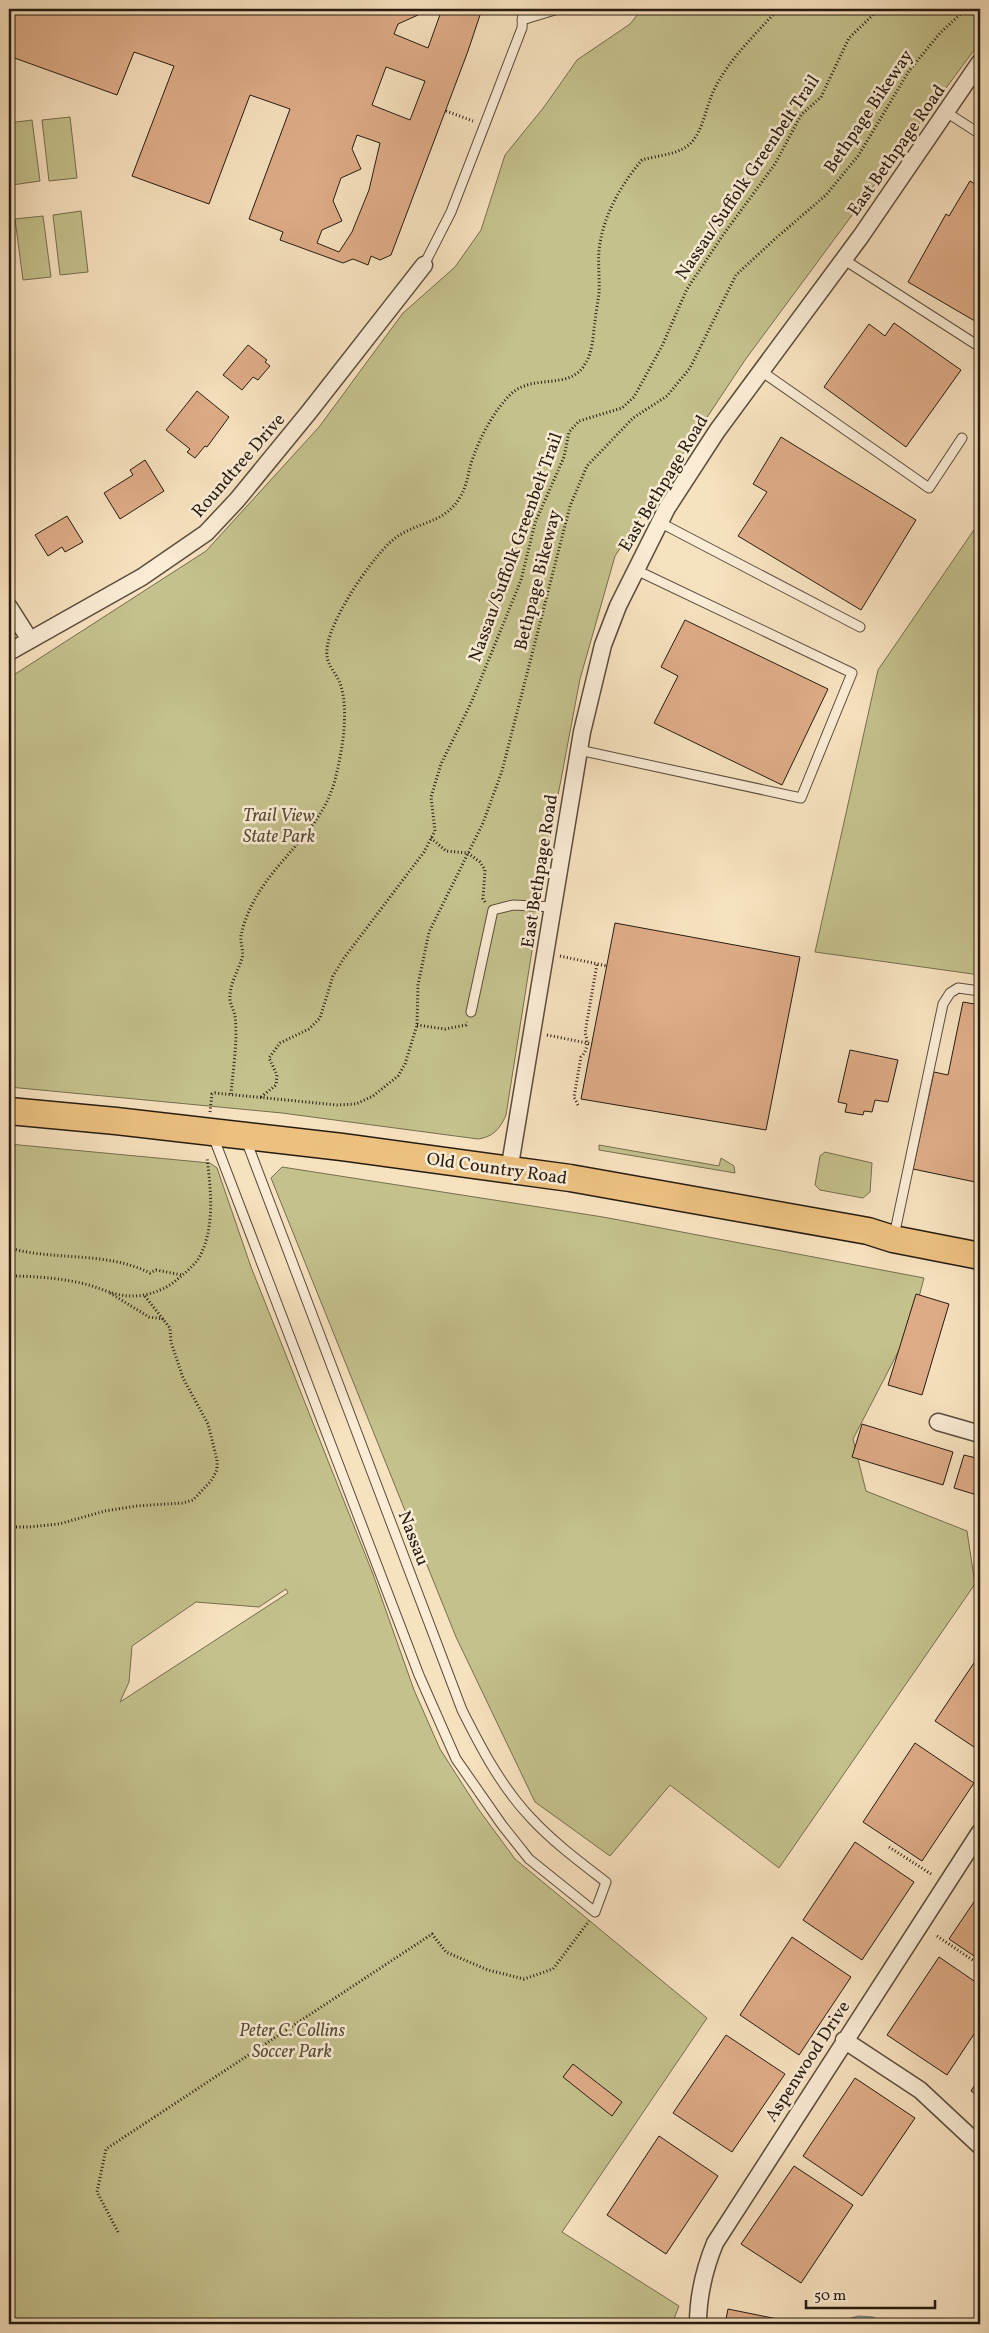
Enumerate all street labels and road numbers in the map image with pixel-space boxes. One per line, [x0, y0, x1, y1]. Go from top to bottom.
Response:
street label: Bethpage Bikeway [819, 45, 920, 179]
street label: Nassau/Suffolk Greenbelt Trail [670, 70, 826, 285]
street label: East Bethpage Road [842, 80, 952, 222]
street label: Roundtree Drive [187, 408, 292, 524]
street label: East Bethpage Road [614, 411, 715, 557]
street label: Nassau/Suffolk Greenbelt Trail [463, 429, 570, 666]
street label: Bethpage Bikeway [509, 507, 568, 653]
street label: East Bethpage Road [516, 793, 565, 950]
street label: Old Country Road [425, 1147, 569, 1192]
street label: Nassau [391, 1508, 434, 1570]
street label: Aspenwood Drive [760, 1996, 857, 2127]

